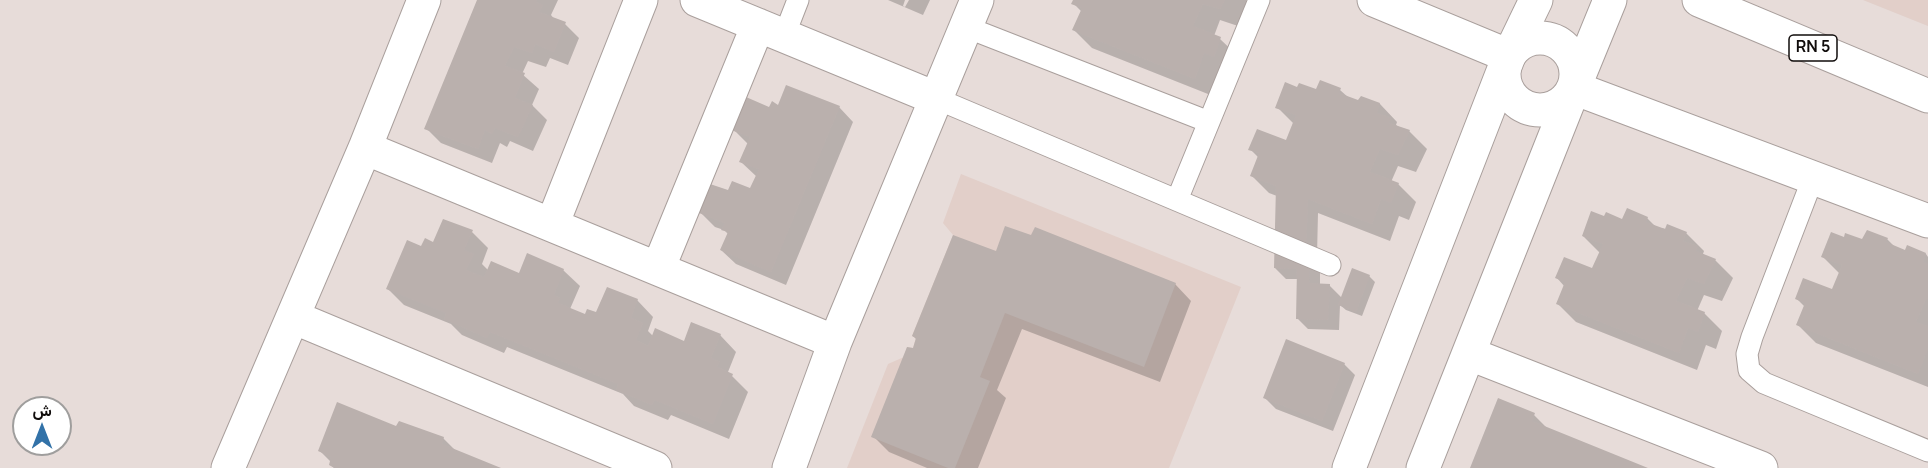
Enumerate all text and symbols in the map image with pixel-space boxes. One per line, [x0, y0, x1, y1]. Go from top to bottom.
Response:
road number: RN 5 [1789, 35, 1837, 61]
north arrow [12, 396, 72, 456]
text: ش [32, 399, 52, 421]

